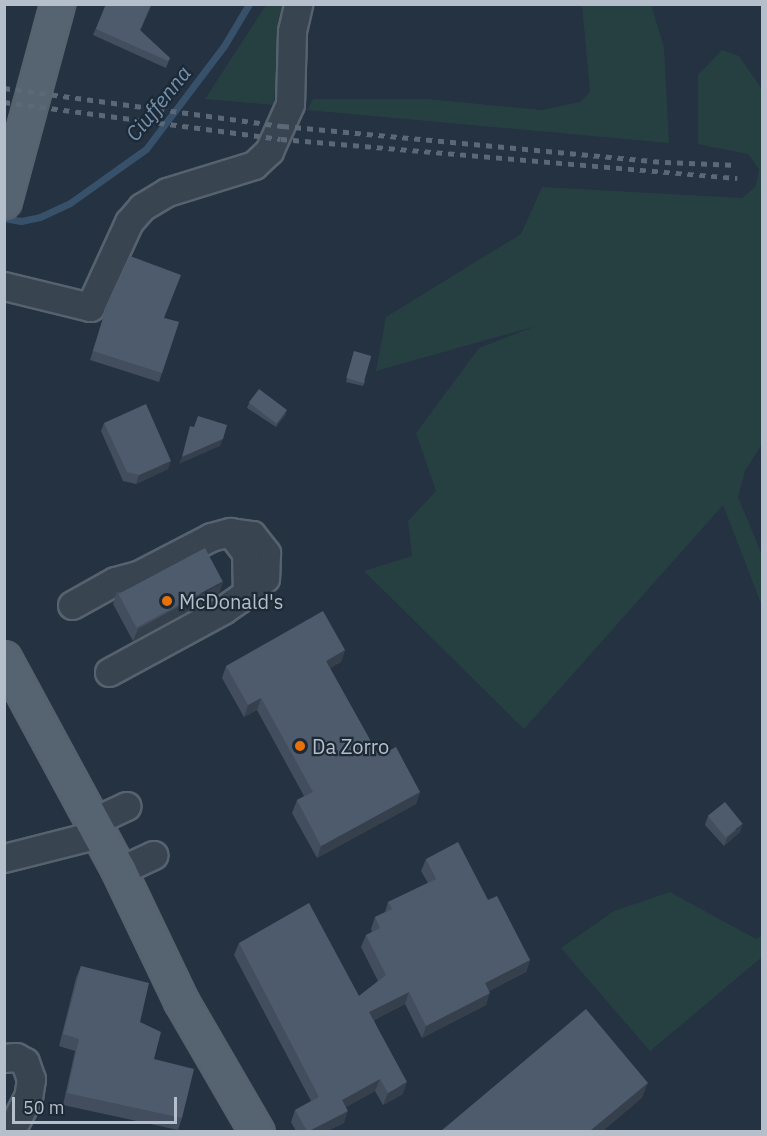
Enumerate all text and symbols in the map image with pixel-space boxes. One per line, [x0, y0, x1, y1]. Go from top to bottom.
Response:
water label: Ciuffenna [120, 60, 196, 146]
place label: McDonald's [179, 589, 284, 613]
marker: McDonald's [160, 594, 174, 608]
place label: Da Zorro [312, 734, 389, 758]
marker: Da Zorro [293, 739, 307, 753]
scale bar [15, 1085, 180, 1123]
text: 50 m [23, 1096, 65, 1119]

